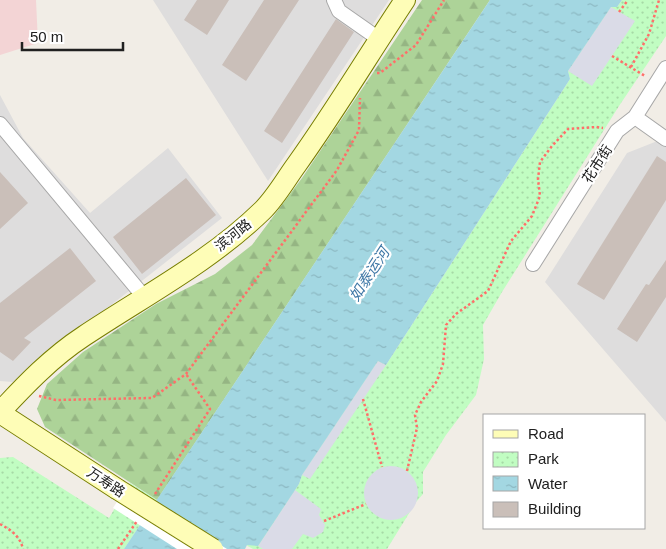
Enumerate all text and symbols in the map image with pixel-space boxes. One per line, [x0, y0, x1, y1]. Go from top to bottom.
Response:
scale bar [22, 20, 124, 52]
text: 50 m [30, 28, 63, 45]
street label: 花市街 [579, 142, 615, 186]
street label: 滨河路 [212, 216, 254, 254]
water label: 如泰运河 [346, 242, 394, 304]
legend [483, 414, 646, 529]
text: Road [528, 425, 564, 442]
text: Park [528, 450, 559, 467]
street label: 万寿路 [84, 464, 128, 500]
text: Water [528, 475, 567, 492]
text: Building [528, 500, 581, 517]

